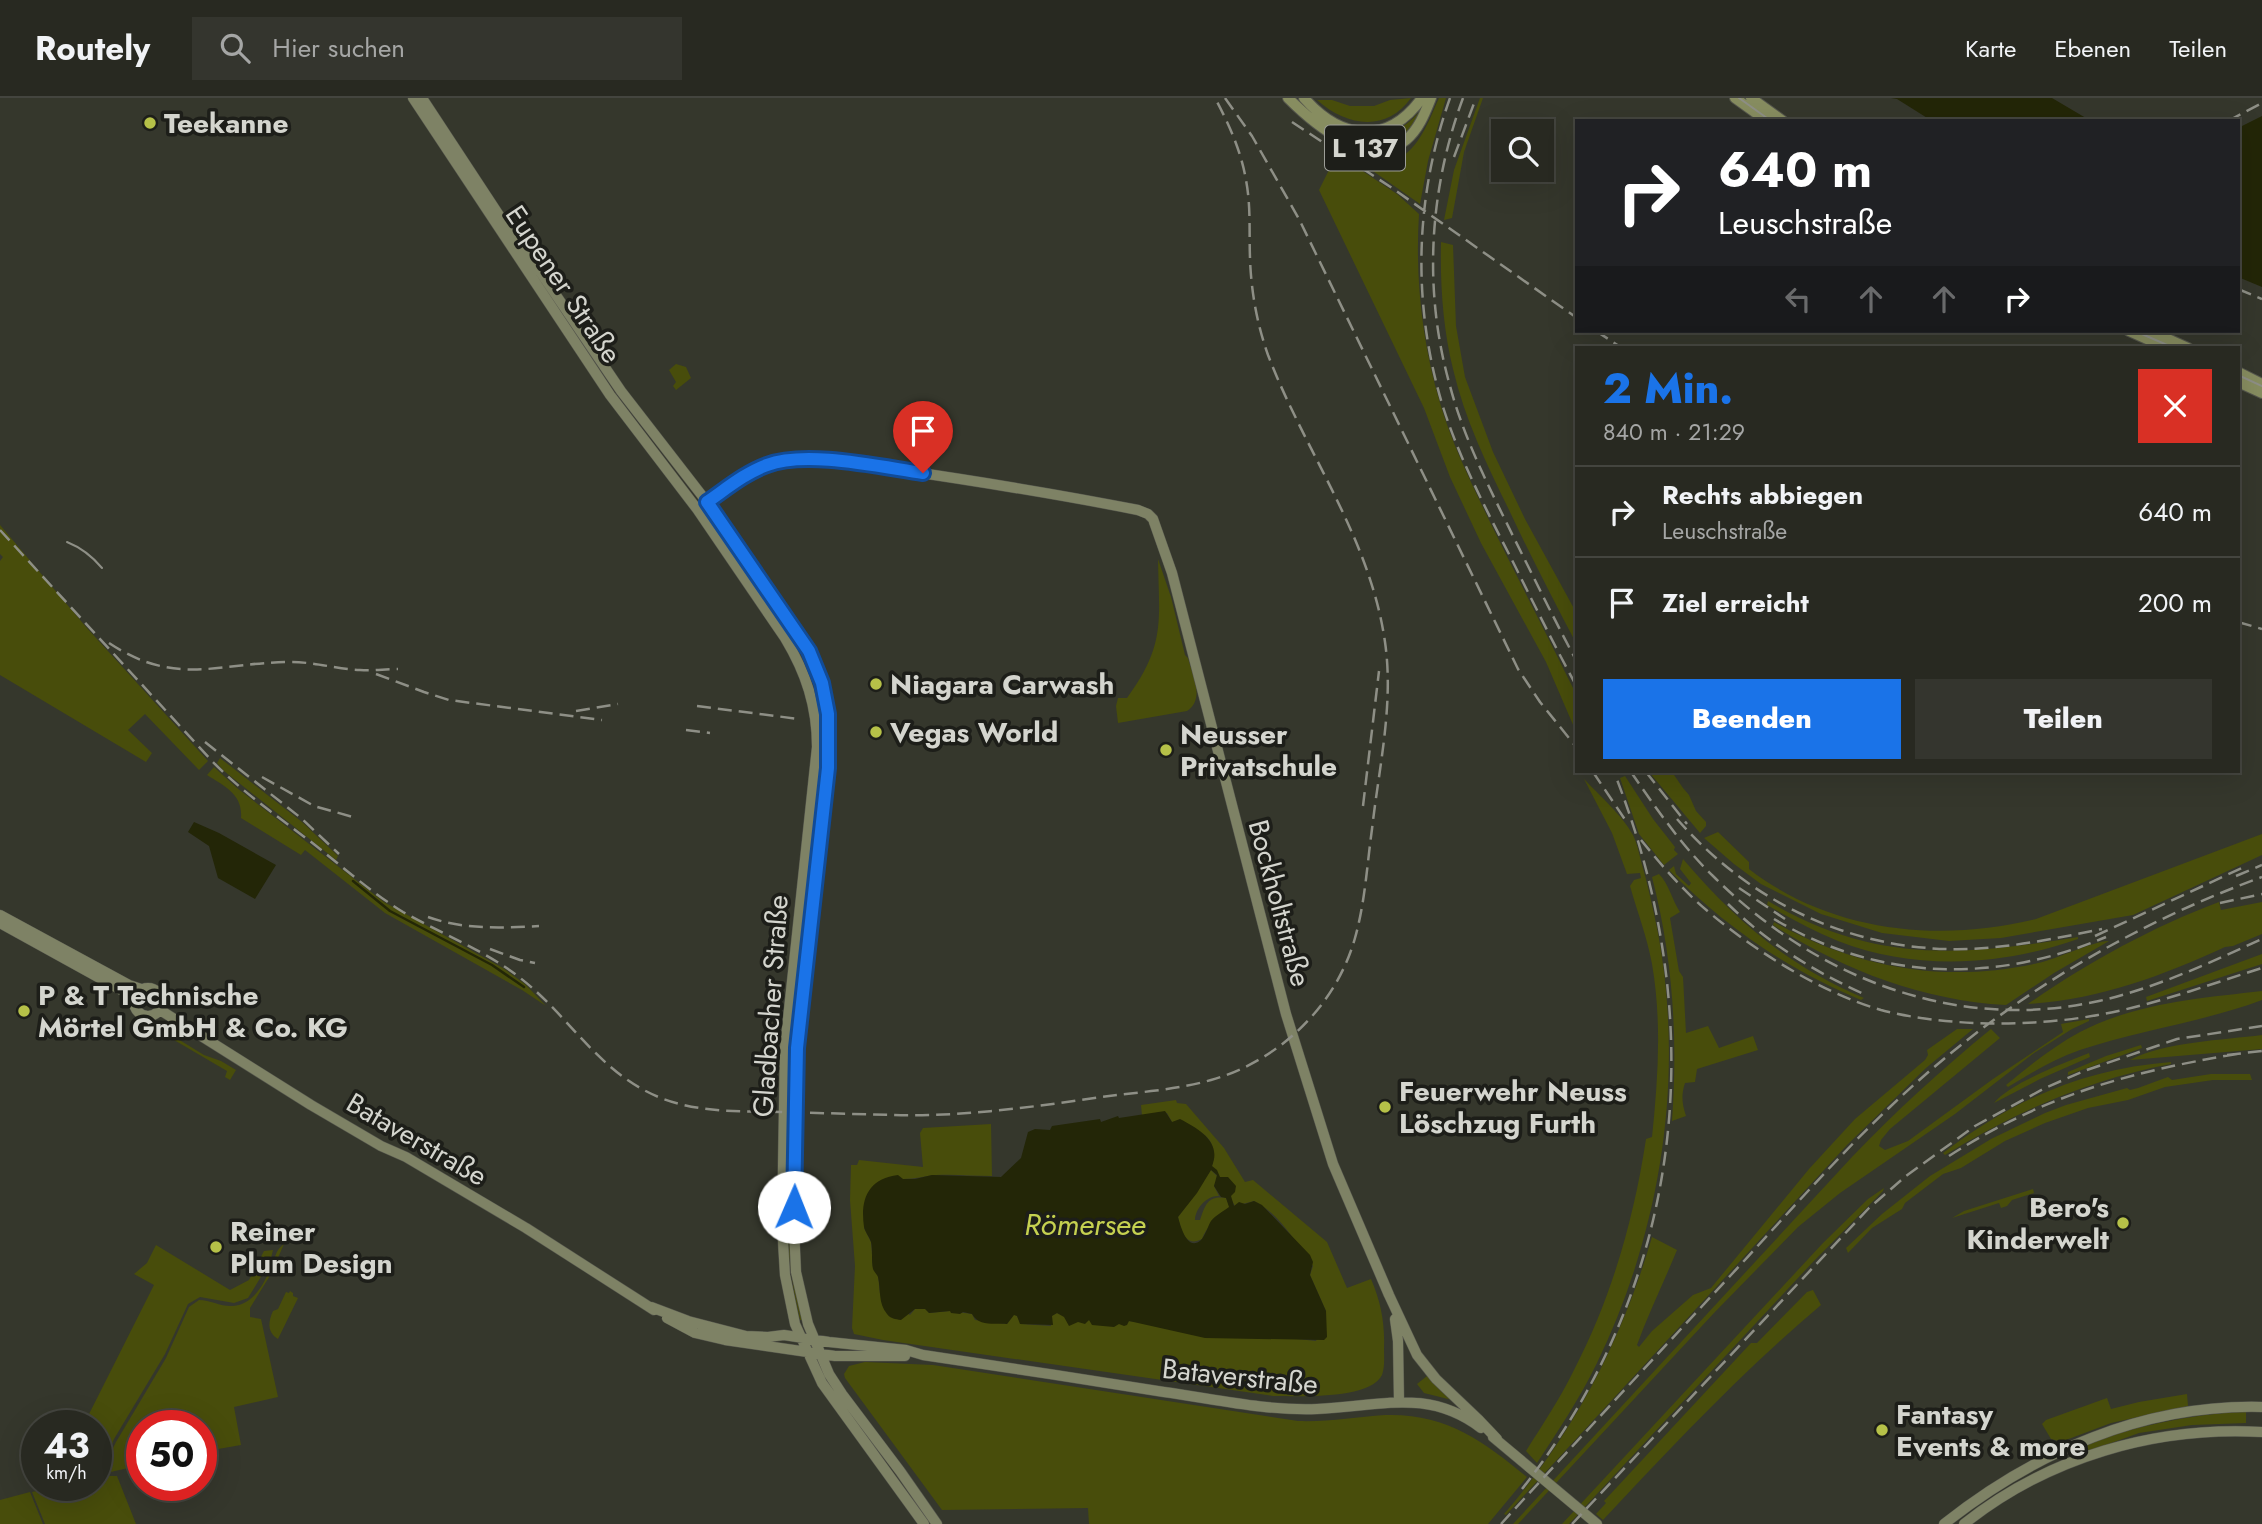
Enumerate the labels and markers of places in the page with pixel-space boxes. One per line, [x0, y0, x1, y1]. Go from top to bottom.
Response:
place label: Teekanne [164, 103, 289, 144]
marker: Teekanne [142, 115, 158, 131]
pin [893, 401, 953, 473]
place label: Niagara Carwash [890, 664, 1114, 705]
marker: Niagara Carwash [868, 676, 884, 692]
place label: Vegas World [889, 712, 1058, 753]
place label: Neusser Privatschule [1180, 714, 1337, 787]
marker: Vegas World [868, 724, 884, 740]
marker: Neusser Privatschule [1158, 742, 1174, 758]
place label: P & T Technische Mörtel GmbH & Co. KG [38, 975, 348, 1048]
marker: P & T Technische Mörtel GmbH & Co. KG [16, 1003, 32, 1019]
place label: Feuerwehr Neuss Löschzug Furth [1399, 1071, 1627, 1144]
marker: Feuerwehr Neuss Löschzug Furth [1377, 1099, 1393, 1115]
place label: Bero's Kinderwelt [1967, 1187, 2109, 1260]
place label: Reiner Plum Design [230, 1211, 393, 1284]
marker: Bero's Kinderwelt [2115, 1215, 2131, 1231]
marker: Reiner Plum Design [208, 1239, 224, 1255]
place label: Fantasy Events & more [1896, 1394, 2086, 1467]
marker: Fantasy Events & more [1874, 1422, 1890, 1438]

